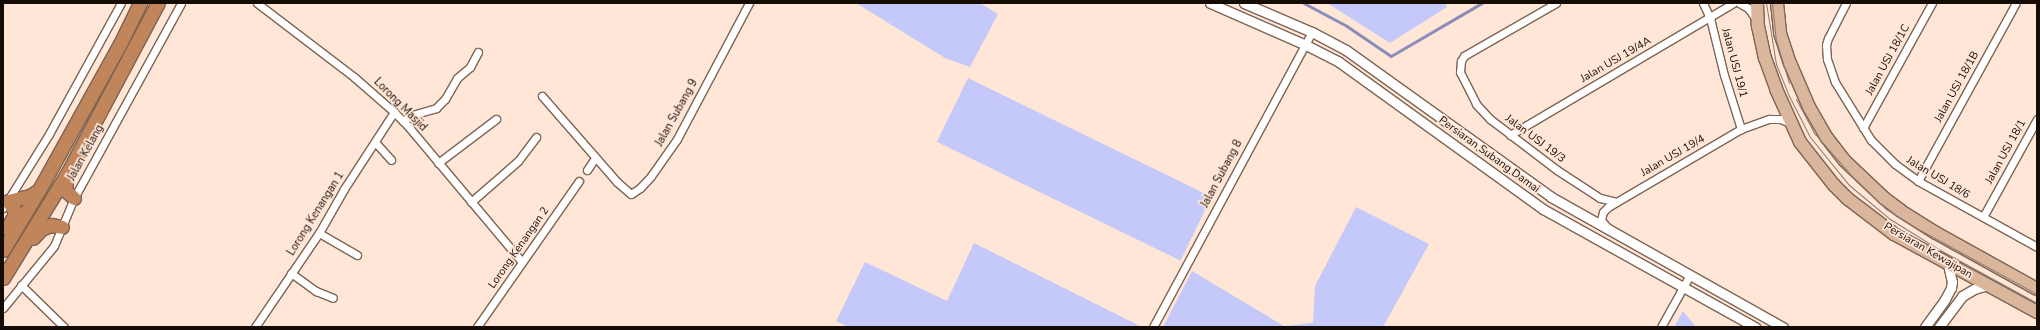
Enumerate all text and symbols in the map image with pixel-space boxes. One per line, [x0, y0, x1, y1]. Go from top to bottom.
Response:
street label: Jalan USJ 18/1C [1863, 22, 1913, 98]
street label: Jalan USJ 19/1 [1718, 27, 1750, 99]
street label: Jalan USJ 19/4A [1578, 34, 1654, 86]
street label: Jalan USJ 18/1B [1932, 49, 1982, 125]
street label: Lorong Masjid [371, 76, 429, 134]
street label: Jalan Subang 9 [653, 77, 701, 149]
street label: Jalan USJ 19/3 [1502, 112, 1568, 166]
street label: Persiaran Subang Damai [1436, 114, 1542, 196]
street label: Jalan USJ 18/1 [1983, 118, 2029, 186]
street label: Jalan Kelang [65, 123, 107, 183]
street label: Jalan USJ 19/4 [1639, 132, 1707, 180]
street label: Jalan Subang 8 [1199, 138, 1245, 210]
street label: Jalan USJ 18/6 [1904, 154, 1972, 202]
street label: Lorong Kenangan 1 [285, 170, 347, 258]
street label: Lorong Kenangan 2 [486, 205, 552, 291]
street label: Persiaran Kewajipan [1881, 220, 1975, 282]

